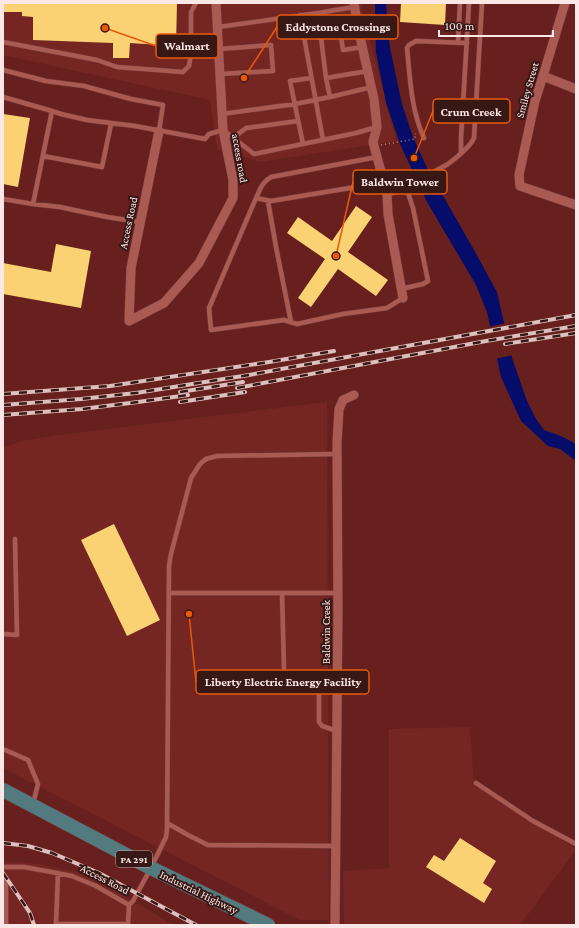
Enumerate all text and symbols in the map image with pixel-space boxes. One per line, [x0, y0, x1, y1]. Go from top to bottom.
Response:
scale bar [439, 12, 553, 38]
callout: Eddystone Crossings [277, 15, 398, 39]
text: 100 m [445, 19, 475, 33]
text: Eddystone Crossings [286, 20, 391, 34]
callout: Walmart [156, 34, 218, 58]
text: Walmart [163, 39, 210, 53]
street label: Smiley Street [513, 60, 542, 120]
callout: Crum Creek [433, 99, 510, 123]
text: Crum Creek [441, 105, 502, 119]
street label: access road [230, 132, 250, 184]
callout: Baldwin Tower [353, 170, 447, 194]
text: Baldwin Tower [361, 175, 439, 189]
street label: Access Road [117, 196, 139, 250]
street label: Baldwin Creek [320, 599, 332, 664]
callout: Liberty Electric Energy Facility [196, 670, 369, 694]
text: Liberty Electric Energy Facility [205, 675, 361, 689]
road number: PA 291 [116, 851, 152, 867]
street label: Access Road [79, 862, 132, 896]
street label: Industrial Highway [158, 868, 241, 917]

